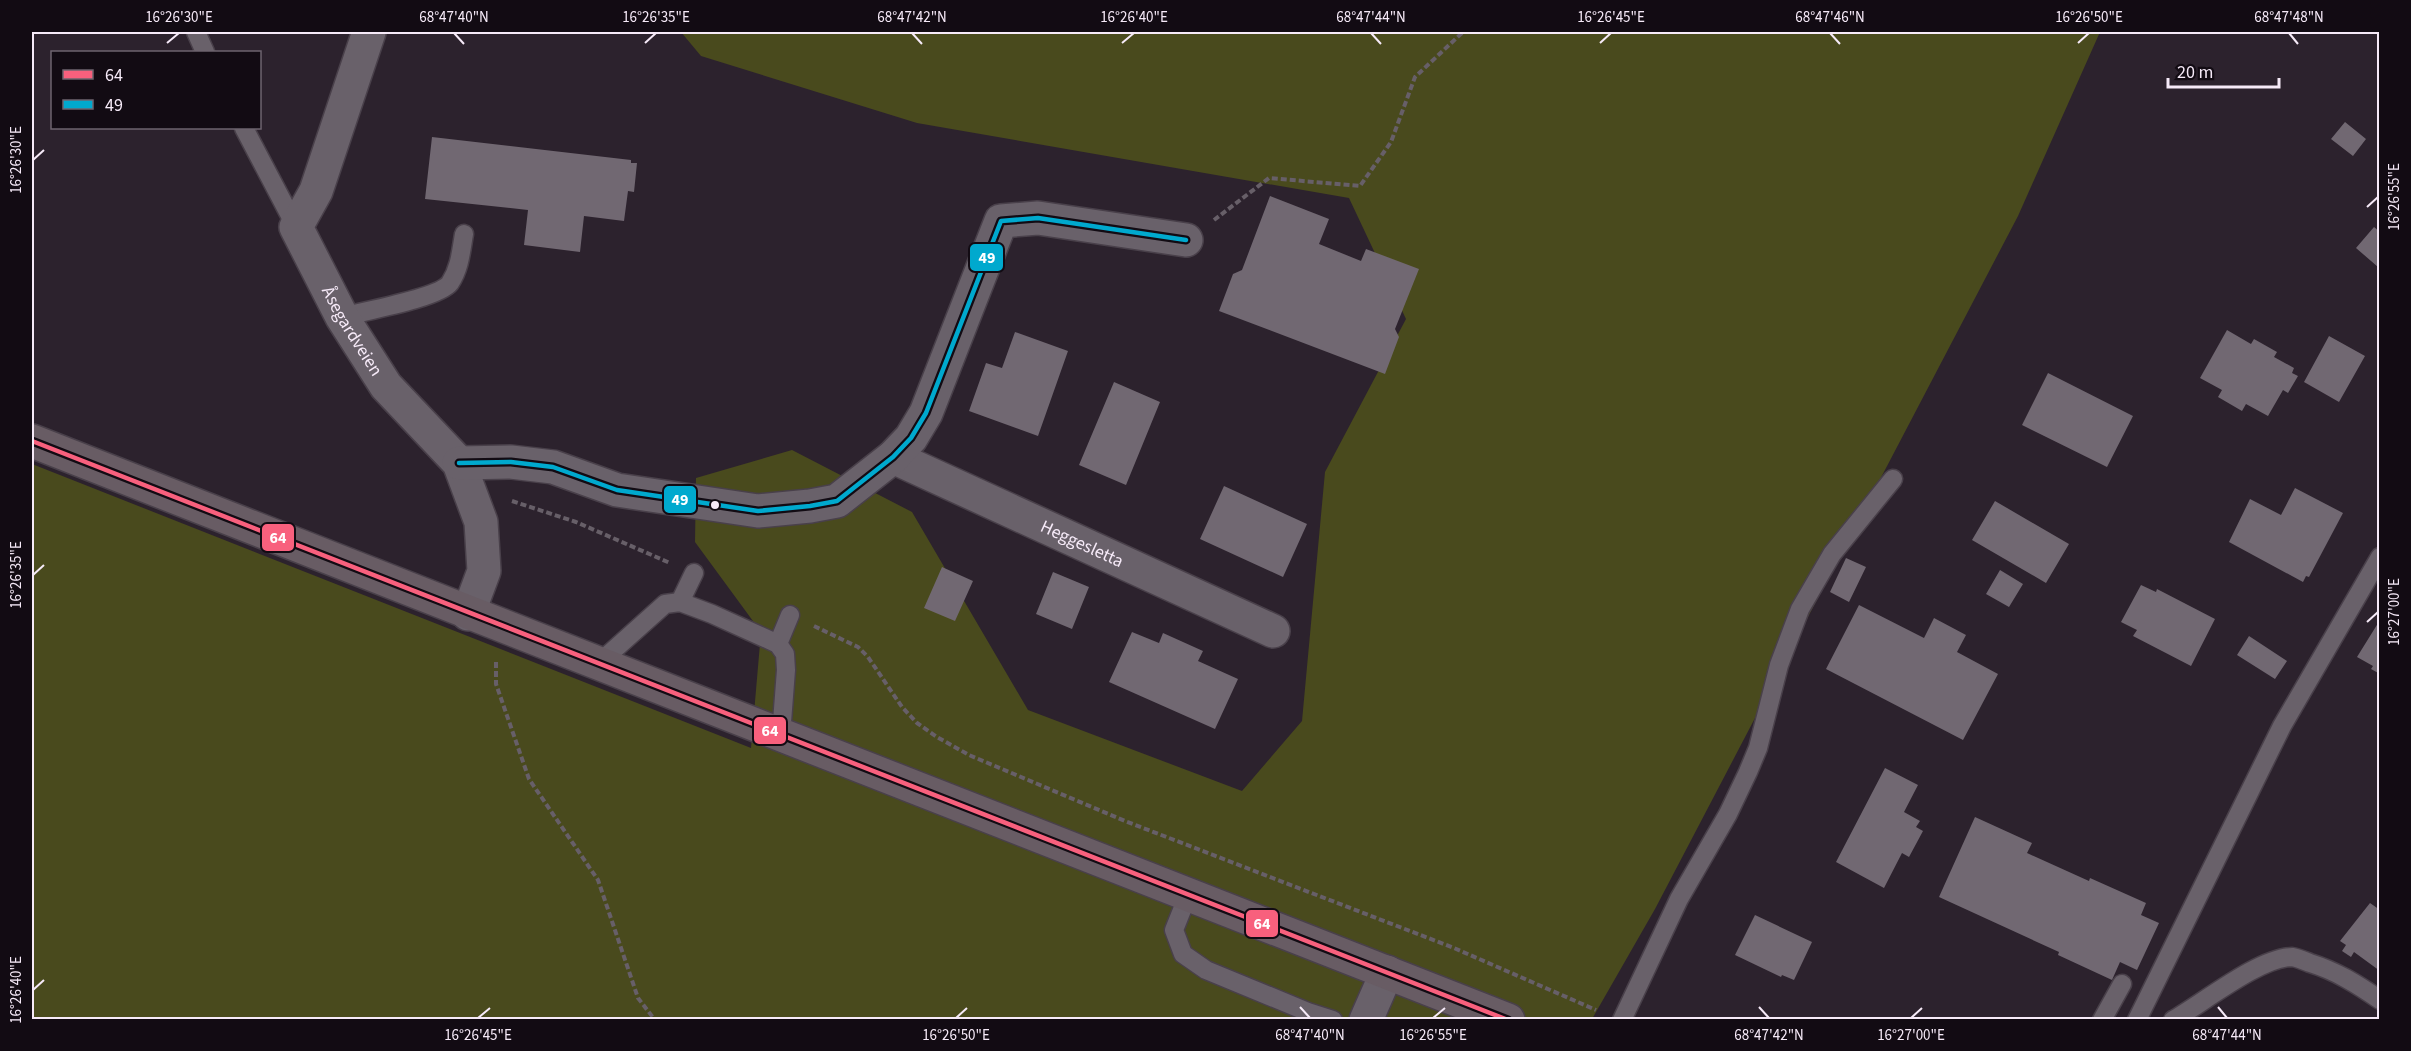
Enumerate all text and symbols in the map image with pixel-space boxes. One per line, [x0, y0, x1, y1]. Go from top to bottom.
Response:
text: 16°26'30"E [145, 7, 213, 28]
text: 68°47'40"N [419, 7, 489, 28]
text: 16°26'35"E [622, 7, 690, 28]
text: 68°47'42"N [877, 7, 947, 28]
text: 16°26'40"E [1100, 7, 1168, 28]
text: 68°47'44"N [1336, 7, 1406, 28]
text: 16°26'45"E [1577, 7, 1645, 28]
text: 68°47'46"N [1795, 7, 1865, 28]
text: 16°26'50"E [2055, 7, 2123, 28]
text: 68°47'48"N [2254, 7, 2324, 28]
legend [51, 51, 261, 129]
scale bar [2168, 51, 2279, 89]
text: 20 m [2177, 60, 2213, 85]
text: 64 [105, 63, 123, 88]
text: 49 [105, 93, 123, 118]
text: 16°26'30"E [6, 126, 27, 194]
text: 16°26'55"E [2384, 163, 2405, 231]
line badge: 49 [969, 243, 1004, 272]
text: 49 [979, 247, 995, 269]
street label: Åsegardveien [315, 282, 388, 381]
line badge: 49 [663, 485, 697, 514]
text: 49 [672, 489, 688, 511]
unlabelled marker [709, 499, 721, 511]
street label: Heggesletta [1036, 514, 1127, 574]
line badge: 64 [261, 523, 295, 552]
text: 64 [270, 527, 287, 549]
text: 16°26'35"E [6, 541, 27, 609]
text: 16°27'00"E [2384, 578, 2405, 646]
line badge: 64 [753, 716, 787, 745]
text: 64 [762, 720, 779, 742]
line badge: 64 [1245, 909, 1279, 938]
text: 64 [1254, 913, 1271, 935]
text: 16°26'40"E [6, 956, 27, 1024]
text: 16°26'45"E [444, 1025, 512, 1046]
text: 16°26'50"E [922, 1025, 990, 1046]
text: 68°47'40"N [1275, 1025, 1345, 1046]
text: 16°26'55"E [1399, 1025, 1467, 1046]
text: 68°47'42"N [1734, 1025, 1804, 1046]
text: 16°27'00"E [1877, 1025, 1945, 1046]
text: 68°47'44"N [2192, 1025, 2262, 1046]

